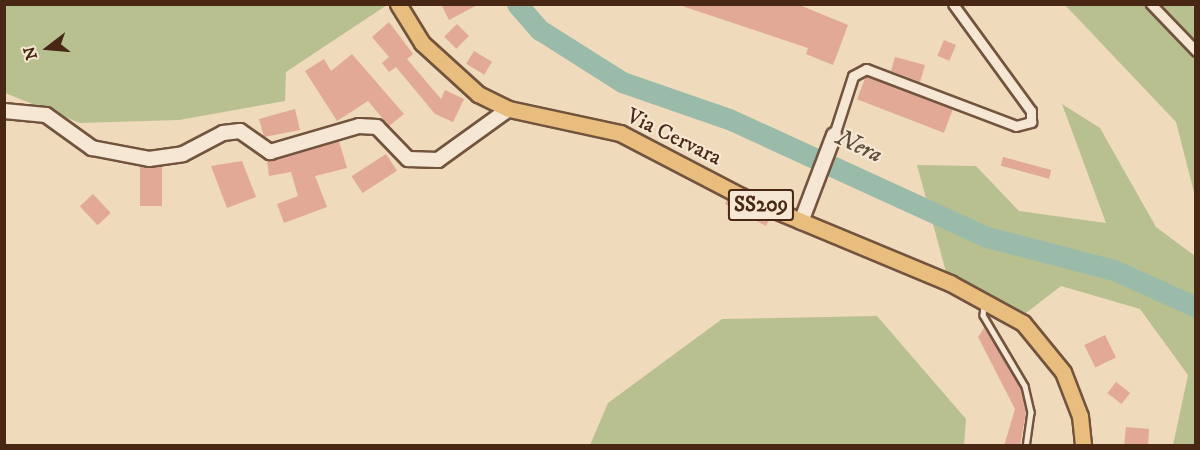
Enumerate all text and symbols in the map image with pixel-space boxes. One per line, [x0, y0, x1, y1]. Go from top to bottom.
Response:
north arrow [18, 18, 78, 78]
text: N [19, 44, 42, 62]
street label: Via Cervara [622, 103, 726, 171]
water label: Nera [831, 124, 887, 170]
road number: SS209 [726, 187, 795, 223]

